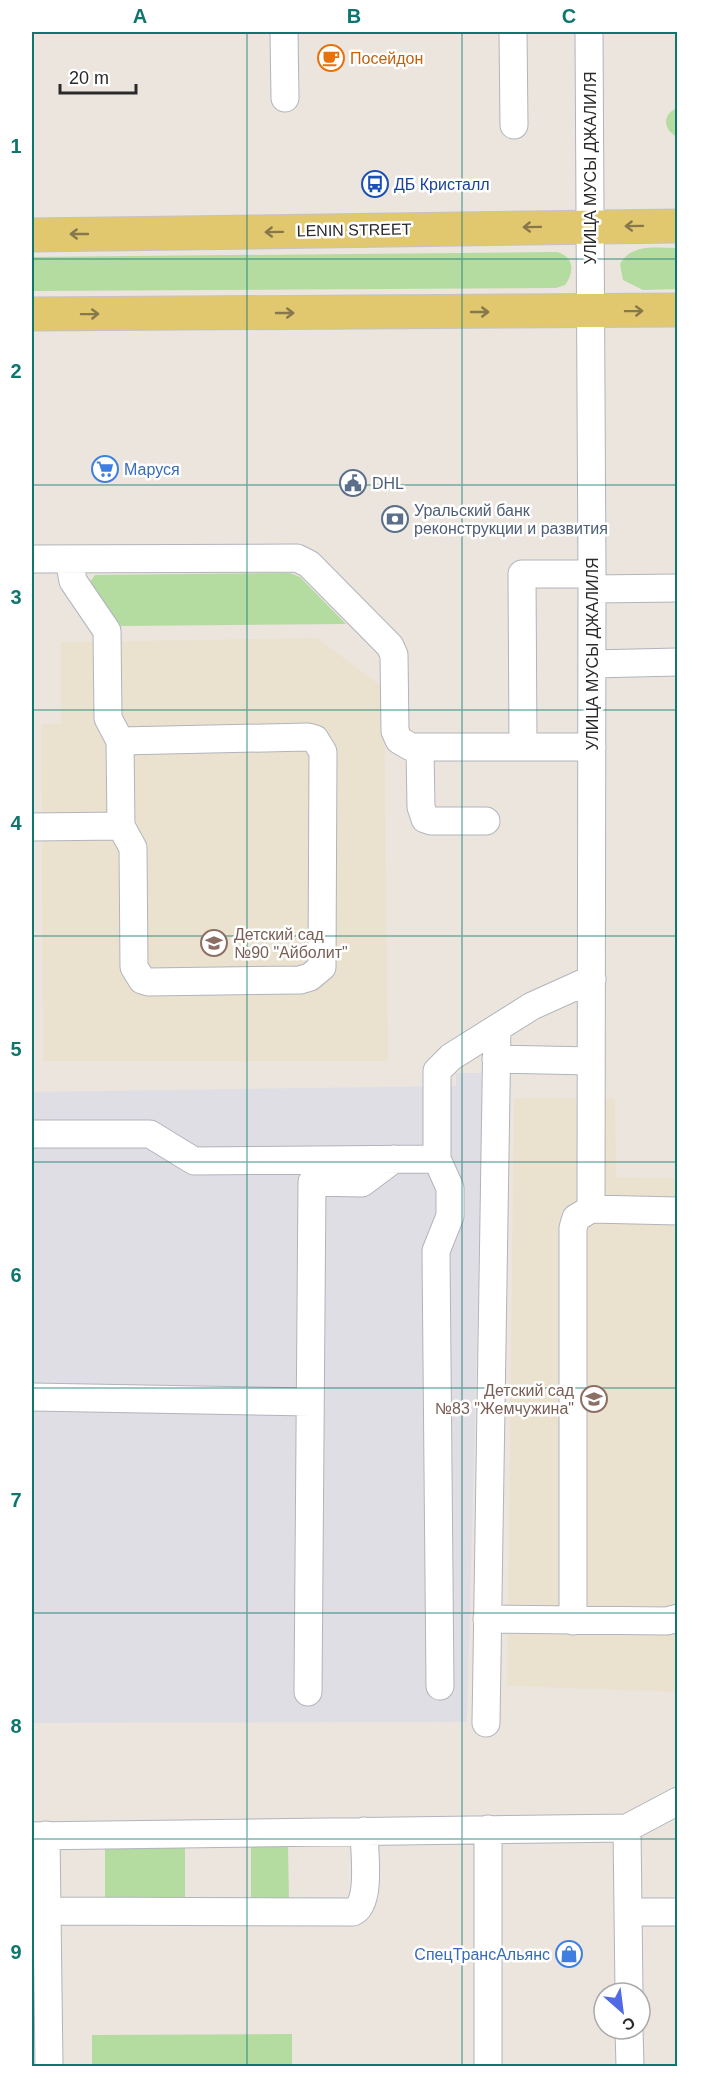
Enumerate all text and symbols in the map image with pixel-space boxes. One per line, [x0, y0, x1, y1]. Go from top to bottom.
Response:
text: A [133, 5, 147, 27]
text: B [347, 5, 361, 27]
text: C [562, 5, 576, 27]
cafe icon: Посейдон [316, 43, 346, 73]
place label: Посейдон [350, 50, 423, 67]
scale bar [60, 57, 136, 95]
text: 20 m [69, 68, 109, 88]
street label: УЛИЦА МУСЫ ДЖАЛИЛЯ [582, 72, 599, 264]
text: 1 [10, 135, 22, 157]
bus stop icon: ДБ Кристалл [360, 169, 390, 199]
place label: ДБ Кристалл [394, 176, 490, 193]
street label: LENIN STREET [297, 220, 412, 239]
one-way arrow [625, 220, 645, 232]
one-way arrow [523, 221, 543, 233]
one-way arrow [265, 226, 285, 237]
one-way arrow [70, 229, 90, 240]
one-way arrow [624, 305, 644, 317]
one-way arrow [469, 306, 489, 318]
one-way arrow [274, 307, 294, 319]
one-way arrow [79, 308, 99, 320]
text: 2 [10, 360, 22, 382]
supermarket icon: Маруся [90, 454, 120, 484]
place label: Маруся [124, 461, 180, 478]
public building icon: DHL [338, 468, 368, 498]
place label: DHL [372, 475, 404, 492]
place label: Уральский банк реконструкции и развития [414, 502, 608, 537]
bank icon: Уральский банк реконструкции и развития [380, 504, 410, 534]
street label: УЛИЦА МУСЫ ДЖАЛИЛЯ [584, 558, 601, 750]
text: 3 [10, 586, 22, 608]
text: 4 [10, 812, 22, 834]
place label: Детский сад №90 "Айболит" [234, 926, 348, 961]
school or university icon: Детский сад №90 "Айболит" [199, 928, 229, 958]
text: 5 [10, 1038, 22, 1060]
text: 6 [10, 1264, 22, 1286]
place label: Детский сад №83 "Жемчужина" [435, 1382, 575, 1417]
school or university icon: Детский сад №83 "Жемчужина" [579, 1384, 609, 1414]
text: 7 [10, 1489, 22, 1511]
text: 8 [10, 1715, 22, 1737]
shop icon: СпецТрансАльянс [554, 1939, 584, 1969]
text: 9 [10, 1941, 22, 1963]
place label: СпецТрансАльянс [414, 1946, 550, 1963]
north arrow [592, 1981, 652, 2041]
text: С [619, 2014, 638, 2034]

